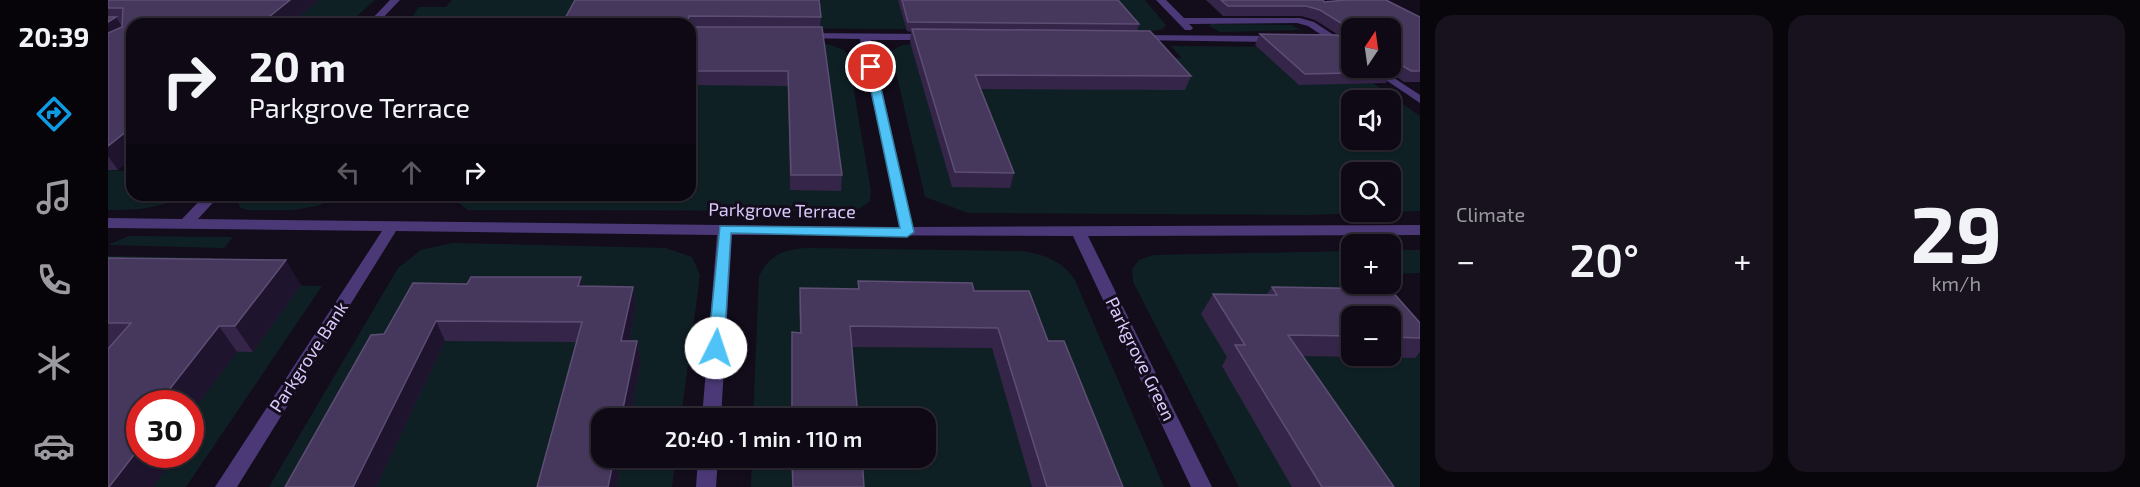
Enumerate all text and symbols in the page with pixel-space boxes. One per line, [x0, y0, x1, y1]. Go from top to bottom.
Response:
north arrow [1341, 18, 1401, 78]
map controls [1341, 18, 1401, 366]
text: 20:39 [19, 20, 89, 52]
text: 20 m [249, 40, 346, 90]
pin [845, 41, 896, 92]
icon: right [150, 42, 228, 120]
icon: arrive [854, 50, 887, 83]
button: sound [1341, 90, 1401, 150]
text: Parkgrove Terrace [249, 91, 470, 123]
icon: directions [33, 93, 75, 135]
icon: left [332, 156, 365, 189]
icon: ahead [395, 156, 428, 189]
icon: right [458, 156, 491, 189]
button: search [1341, 162, 1401, 222]
icon: music [33, 176, 75, 218]
text: 29 [1911, 185, 2002, 279]
street label: Parkgrove Terrace [708, 198, 856, 222]
text: Climate [1456, 202, 1525, 226]
text: 20° [1570, 232, 1639, 286]
button: + [1341, 234, 1401, 294]
text: − [1456, 240, 1475, 280]
text: + [1733, 240, 1751, 280]
icon: phone [33, 259, 75, 301]
text: km/h [1931, 271, 1981, 295]
street label: Parkgrove Green [1101, 293, 1180, 424]
street label: Parkgrove Bank [264, 297, 352, 416]
button: − [1341, 306, 1401, 366]
position arrow [684, 316, 748, 380]
icon: climate [33, 342, 75, 384]
speed limit sign: 30 [126, 390, 204, 468]
icon: car [33, 425, 75, 467]
text: 20:40 · 1 min · 110 m [665, 425, 862, 451]

